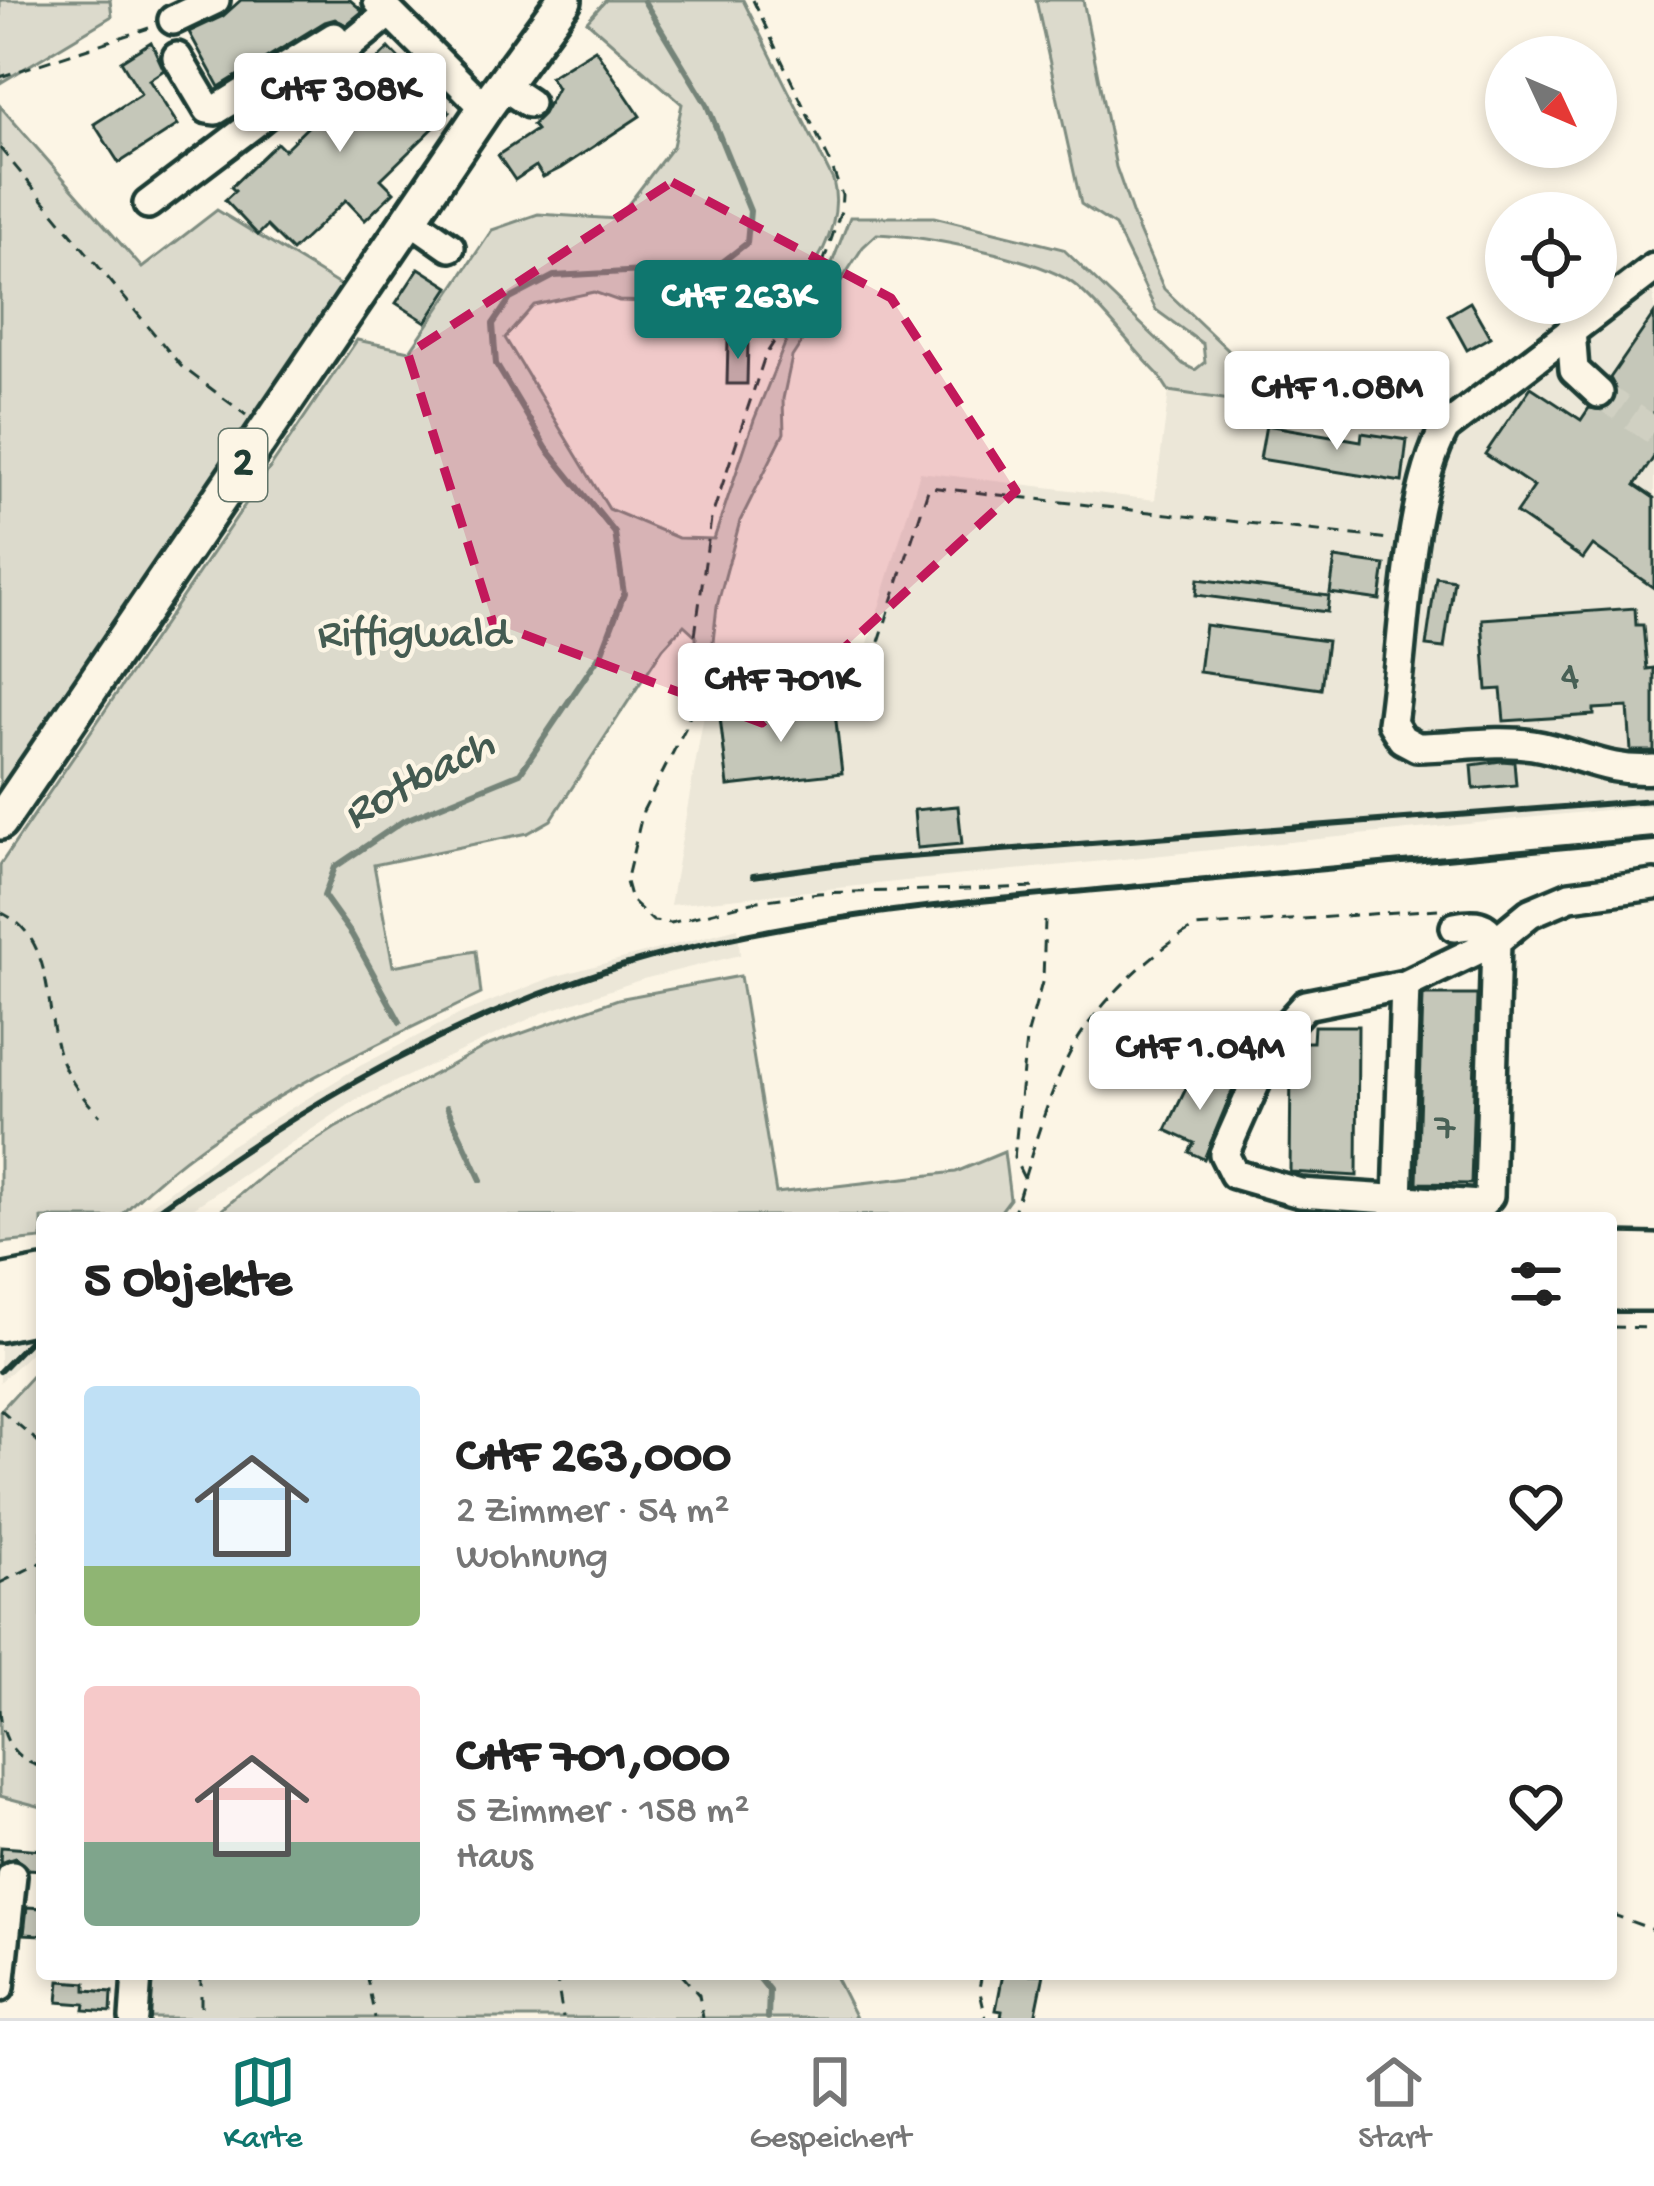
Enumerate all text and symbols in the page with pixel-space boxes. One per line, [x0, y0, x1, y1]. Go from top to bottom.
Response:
north arrow [1485, 36, 1617, 168]
map controls [1485, 36, 1617, 324]
pin: CHF 308K [216, 53, 464, 155]
text: CHF 308K [261, 69, 419, 115]
button: locate [1485, 192, 1617, 324]
pin: CHF 263K [614, 260, 862, 362]
text: CHF 263K [661, 276, 815, 322]
pin: CHF 1.08M [1200, 351, 1474, 453]
text: CHF 1.08M [1251, 367, 1423, 413]
road number: 2 [219, 429, 267, 501]
park label: Riffigwald [318, 610, 514, 663]
pin: CHF 701K [657, 643, 905, 745]
house number: 4 [1561, 656, 1579, 702]
text: CHF 701K [705, 659, 857, 705]
water label: Rotbach [334, 718, 507, 846]
pin: CHF 1.04M [1063, 1011, 1337, 1113]
text: CHF 1.04M [1116, 1027, 1284, 1073]
house number: 7 [1434, 1107, 1457, 1153]
icon: filters [1503, 1251, 1569, 1317]
text: 5 Objekte [84, 1254, 292, 1314]
text: CHF 263,000 [456, 1430, 731, 1490]
icon: home [180, 1434, 324, 1578]
icon: heart [1503, 1473, 1569, 1539]
text: 2 Zimmer · 54 m² [456, 1490, 729, 1536]
text: Wohnung [456, 1536, 608, 1582]
text: CHF 701,000 [456, 1730, 730, 1790]
icon: home [180, 1734, 324, 1878]
icon: heart [1503, 1773, 1569, 1839]
text: 5 Zimmer · 158 m² [456, 1790, 749, 1836]
text: Haus [456, 1836, 533, 1882]
tab: Karte [224, 2049, 302, 2159]
tab: Gespeichert [749, 2049, 911, 2159]
tab: Start [1358, 2049, 1430, 2159]

